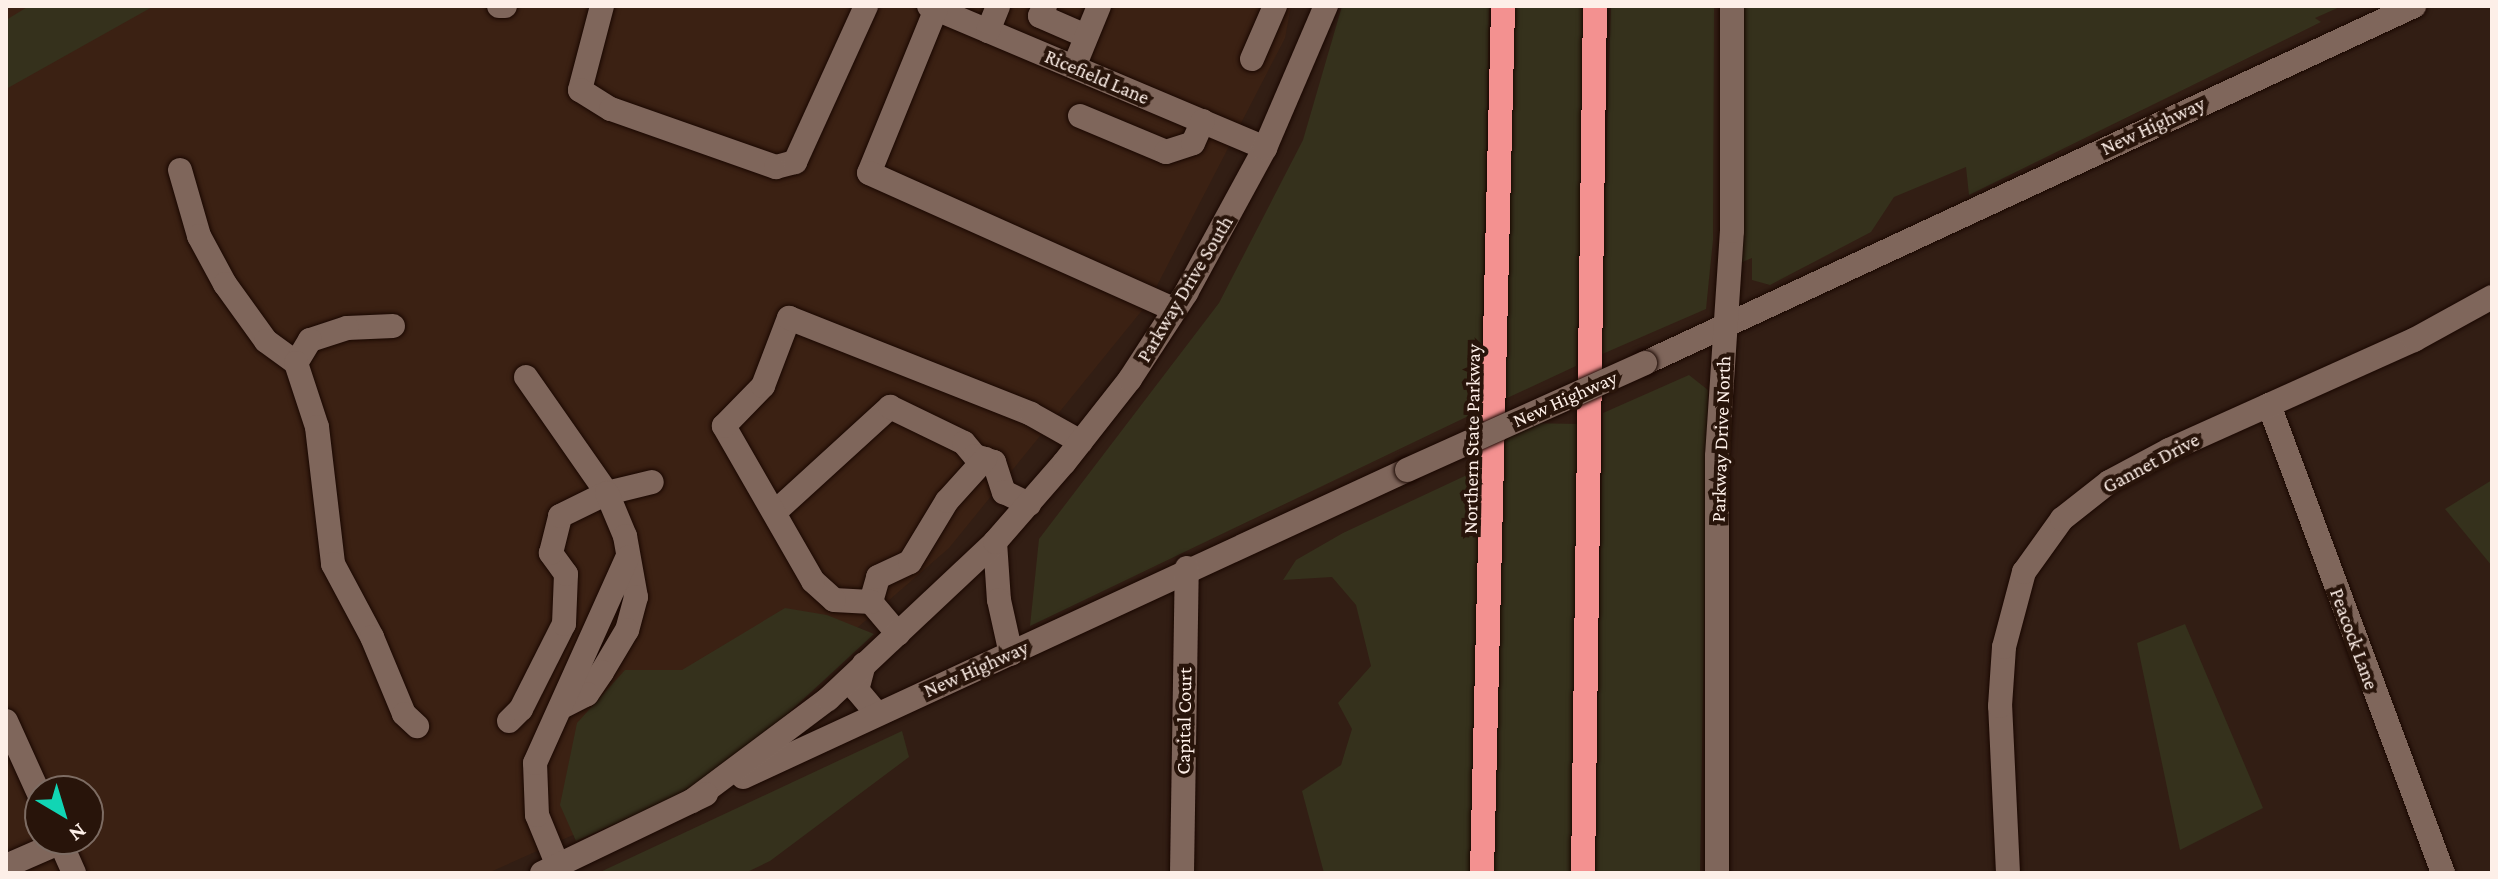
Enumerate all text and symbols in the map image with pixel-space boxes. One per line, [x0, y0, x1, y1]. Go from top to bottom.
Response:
street label: Ricefield Lane [1041, 44, 1153, 110]
street label: New Highway [2097, 91, 2209, 161]
street label: Parkway Drive South [1132, 212, 1238, 366]
street label: Northern State Parkway [1458, 344, 1486, 534]
street label: Parkway Drive North [1706, 355, 1736, 523]
street label: New Highway [1509, 365, 1621, 433]
street label: Gannet Drive [2099, 428, 2203, 498]
street label: Peacock Lane [2325, 585, 2383, 693]
street label: New Highway [920, 635, 1032, 703]
street label: Capital Court [1171, 667, 1197, 775]
north arrow [24, 775, 104, 855]
text: N [64, 818, 91, 847]

